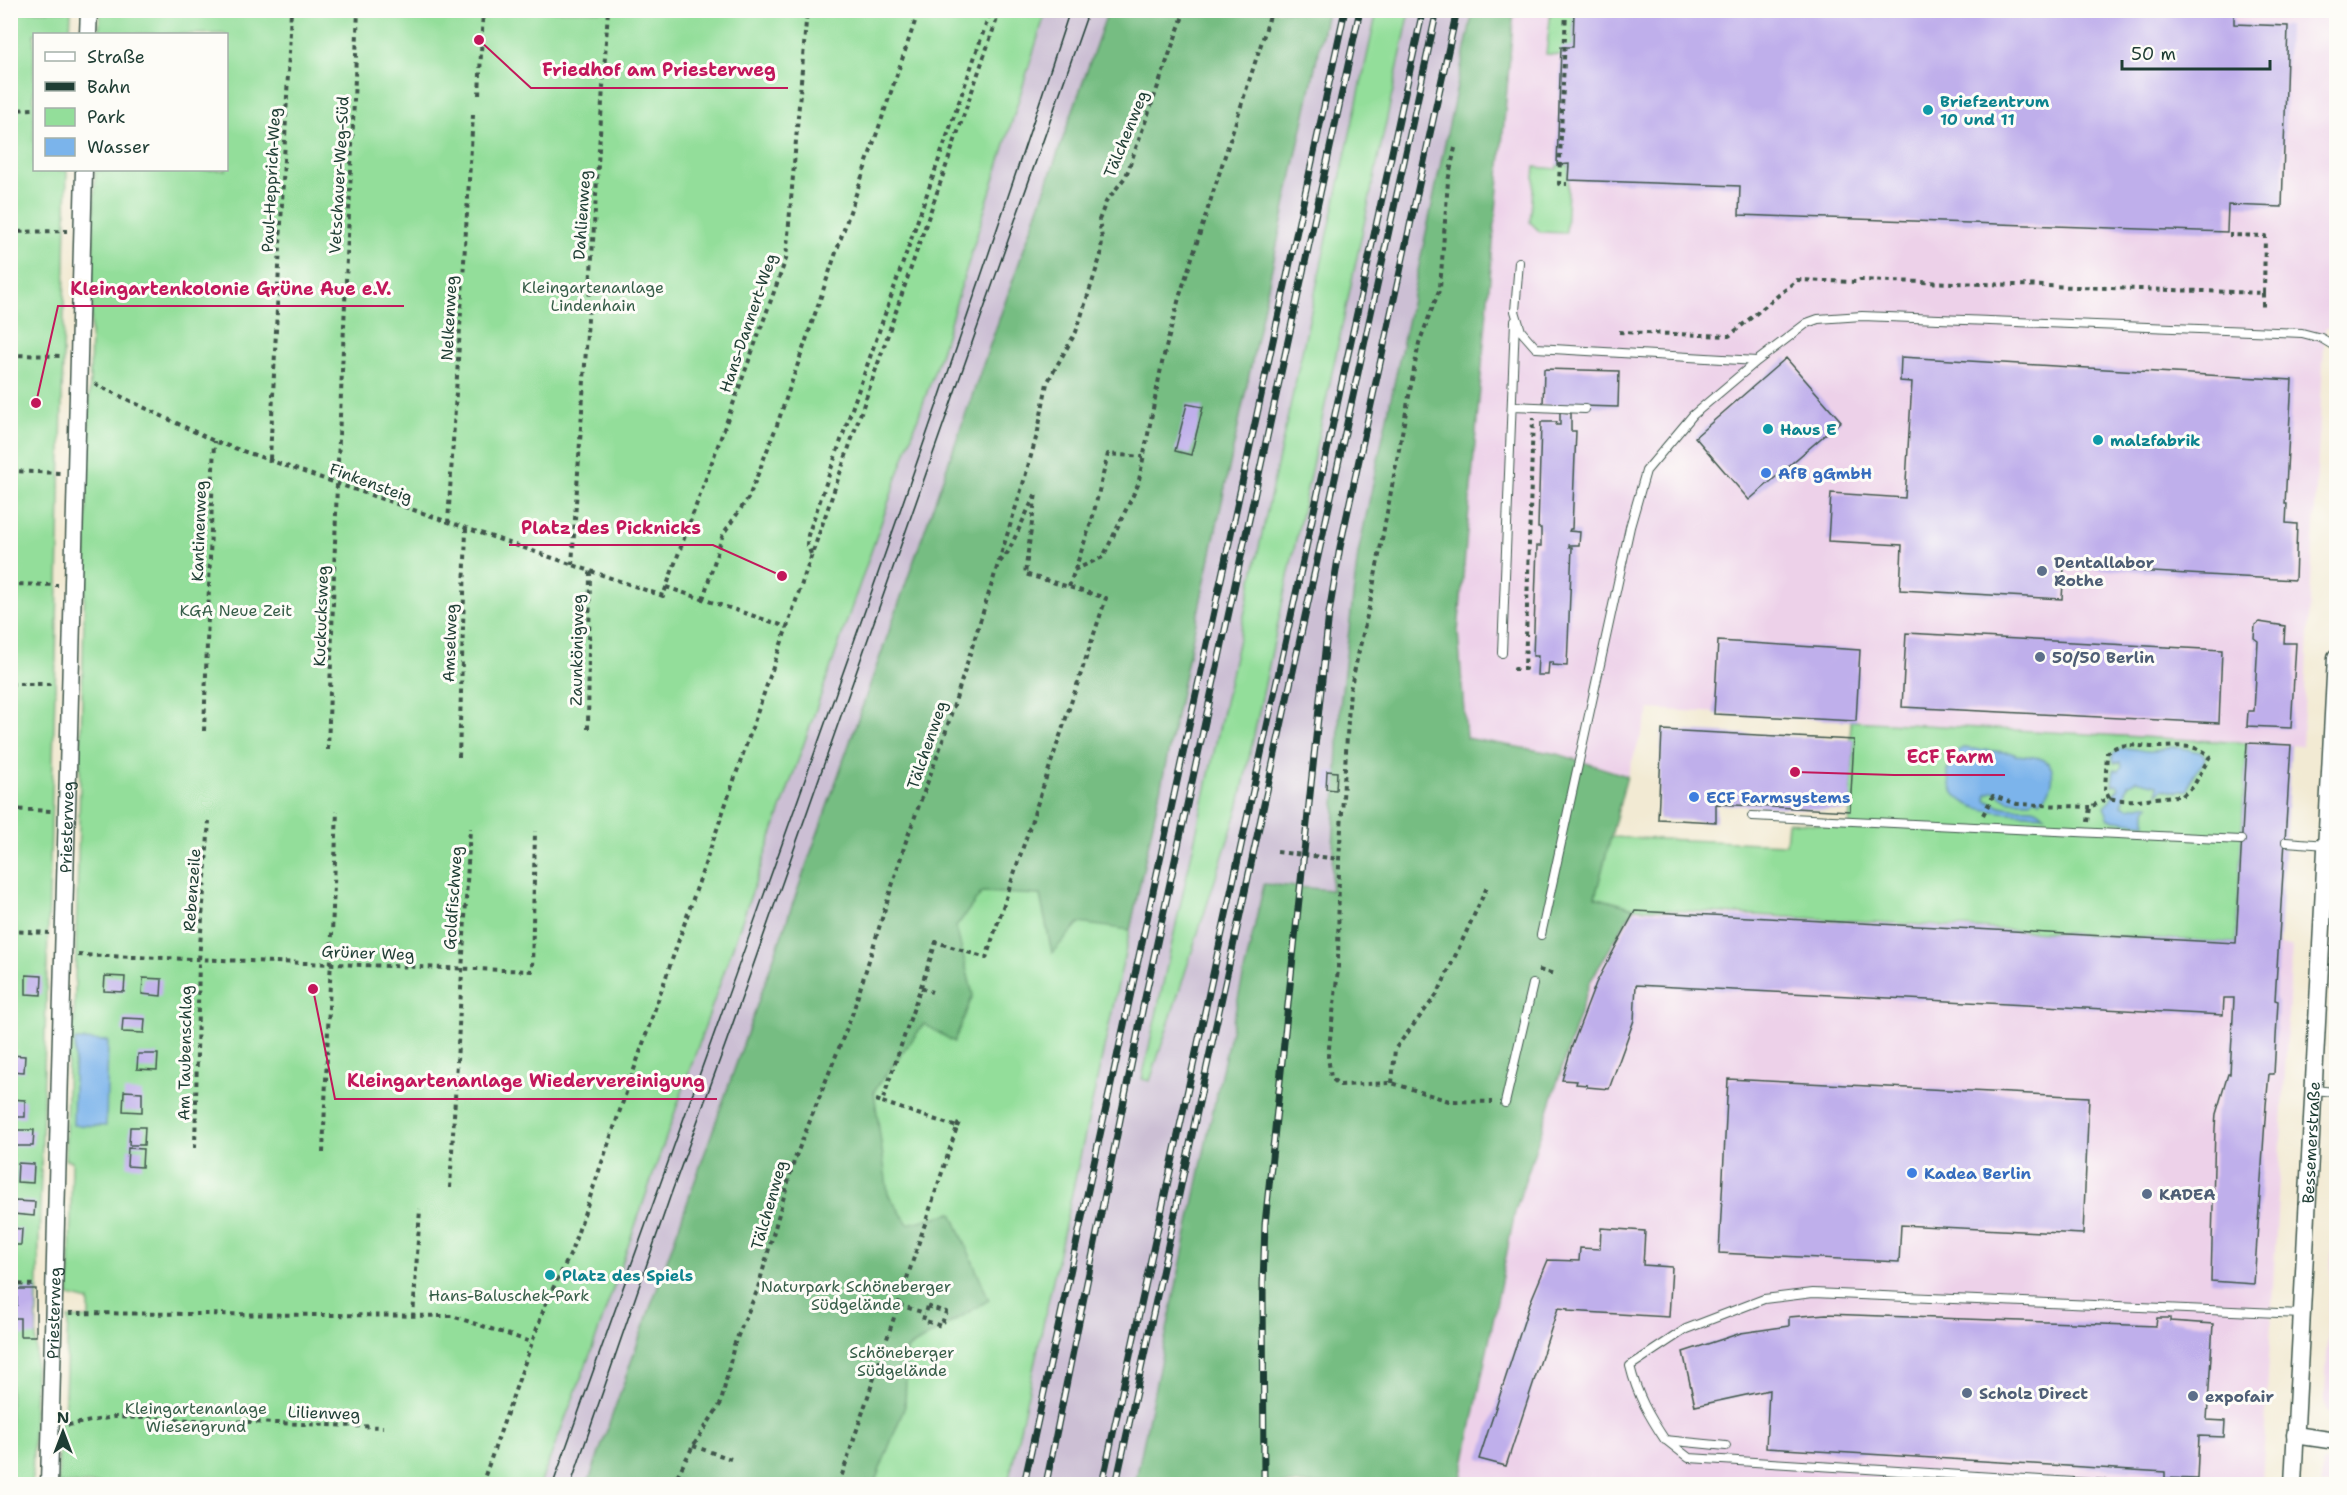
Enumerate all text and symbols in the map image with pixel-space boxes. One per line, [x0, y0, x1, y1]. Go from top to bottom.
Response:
legend [33, 33, 228, 171]
scale bar [2122, 33, 2270, 71]
text: 50 m [2131, 42, 2176, 66]
text: Straße [87, 45, 145, 69]
callout: Friedhof am Priesterweg [531, 52, 788, 88]
text: Friedhof am Priesterweg [542, 58, 776, 82]
text: Bahn [87, 75, 131, 99]
street label: Tälchenweg [1099, 87, 1153, 181]
place label: Briefzentrum 10 und 11 [1940, 91, 2050, 130]
street label: Vetschauer-Weg-Süd [324, 95, 354, 255]
marker: Briefzentrum 10 und 11 [1921, 103, 1935, 117]
text: Park [87, 105, 126, 129]
street label: Paul-Hepprich-Weg [257, 107, 285, 253]
text: Wasser [87, 135, 150, 159]
street label: Dahlienweg [568, 169, 596, 261]
street label: Hans-Dannert-Weg [714, 250, 782, 395]
callout: Kleingartenkolonie Grüne Aue e.V. [58, 270, 404, 306]
street label: Nelkenweg [436, 275, 462, 361]
text: Kleingartenkolonie Grüne Aue e.V. [70, 277, 392, 301]
park label: Kleingartenanlage Lindenhain [522, 277, 664, 316]
place label: Haus E [1780, 419, 1837, 440]
marker: Haus E [1761, 422, 1775, 436]
place label: malzfabrik [2110, 430, 2201, 451]
marker: malzfabrik [2091, 433, 2105, 447]
street label: Finkensteig [326, 458, 416, 508]
place label: AfB gGmbH [1778, 463, 1872, 484]
marker: AfB gGmbH [1759, 466, 1773, 480]
street label: Kantinenweg [187, 480, 211, 582]
callout: Platz des Picknicks [509, 509, 713, 545]
text: Platz des Picknicks [521, 516, 701, 540]
place label: Dentallabor Rothe [2054, 552, 2155, 591]
marker: Dentallabor Rothe [2035, 564, 2049, 578]
street label: Kuckucksweg [309, 565, 333, 667]
street label: Zaunkönigweg [566, 594, 588, 706]
park label: KGA Neue Zeit [180, 600, 292, 621]
street label: Amselweg [438, 603, 462, 683]
place label: 50/50 Berlin [2052, 647, 2155, 668]
marker: 50/50 Berlin [2033, 650, 2047, 664]
street label: Tälchenweg [902, 698, 952, 792]
callout: ECF Farm [1894, 739, 2005, 775]
text: ECF Farm [1906, 745, 1994, 769]
street label: Priesterweg [55, 781, 78, 873]
place label: ECF Farmsystems [1706, 787, 1851, 808]
marker: ECF Farmsystems [1687, 790, 1701, 804]
street label: Goldfischweg [439, 845, 467, 951]
street label: Rebenzeile [179, 848, 205, 932]
street label: Grüner Weg [321, 941, 415, 965]
street label: Am Taubenschlag [173, 985, 197, 1121]
callout: Kleingartenanlage Wiedervereinigung [335, 1063, 717, 1099]
text: Kleingartenanlage Wiedervereinigung [347, 1069, 705, 1093]
street label: Bessemerstraße [2297, 1081, 2324, 1204]
street label: Tälchenweg [746, 1158, 792, 1252]
place label: Kadea Berlin [1924, 1163, 2031, 1184]
marker: Kadea Berlin [1905, 1166, 1919, 1180]
place label: KADEA [2159, 1184, 2215, 1205]
marker: KADEA [2140, 1187, 2154, 1201]
place label: Platz des Spiels [562, 1265, 693, 1286]
street label: Priesterweg [42, 1267, 65, 1359]
marker: Platz des Spiels [543, 1268, 557, 1282]
park label: Naturpark Schöneberger Südgelände [761, 1276, 951, 1315]
park label: Hans-Baluschek-Park [429, 1285, 589, 1306]
park label: Schöneberger Südgelände [849, 1342, 955, 1381]
place label: Scholz Direct [1979, 1383, 2088, 1404]
marker: Scholz Direct [1960, 1386, 1974, 1400]
place label: expofair [2205, 1386, 2274, 1407]
marker: expofair [2186, 1389, 2200, 1403]
park label: Kleingartenanlage Wiesengrund [125, 1398, 267, 1437]
street label: Lilienweg [287, 1401, 361, 1425]
north arrow [33, 1402, 93, 1462]
text: N [57, 1407, 69, 1428]

